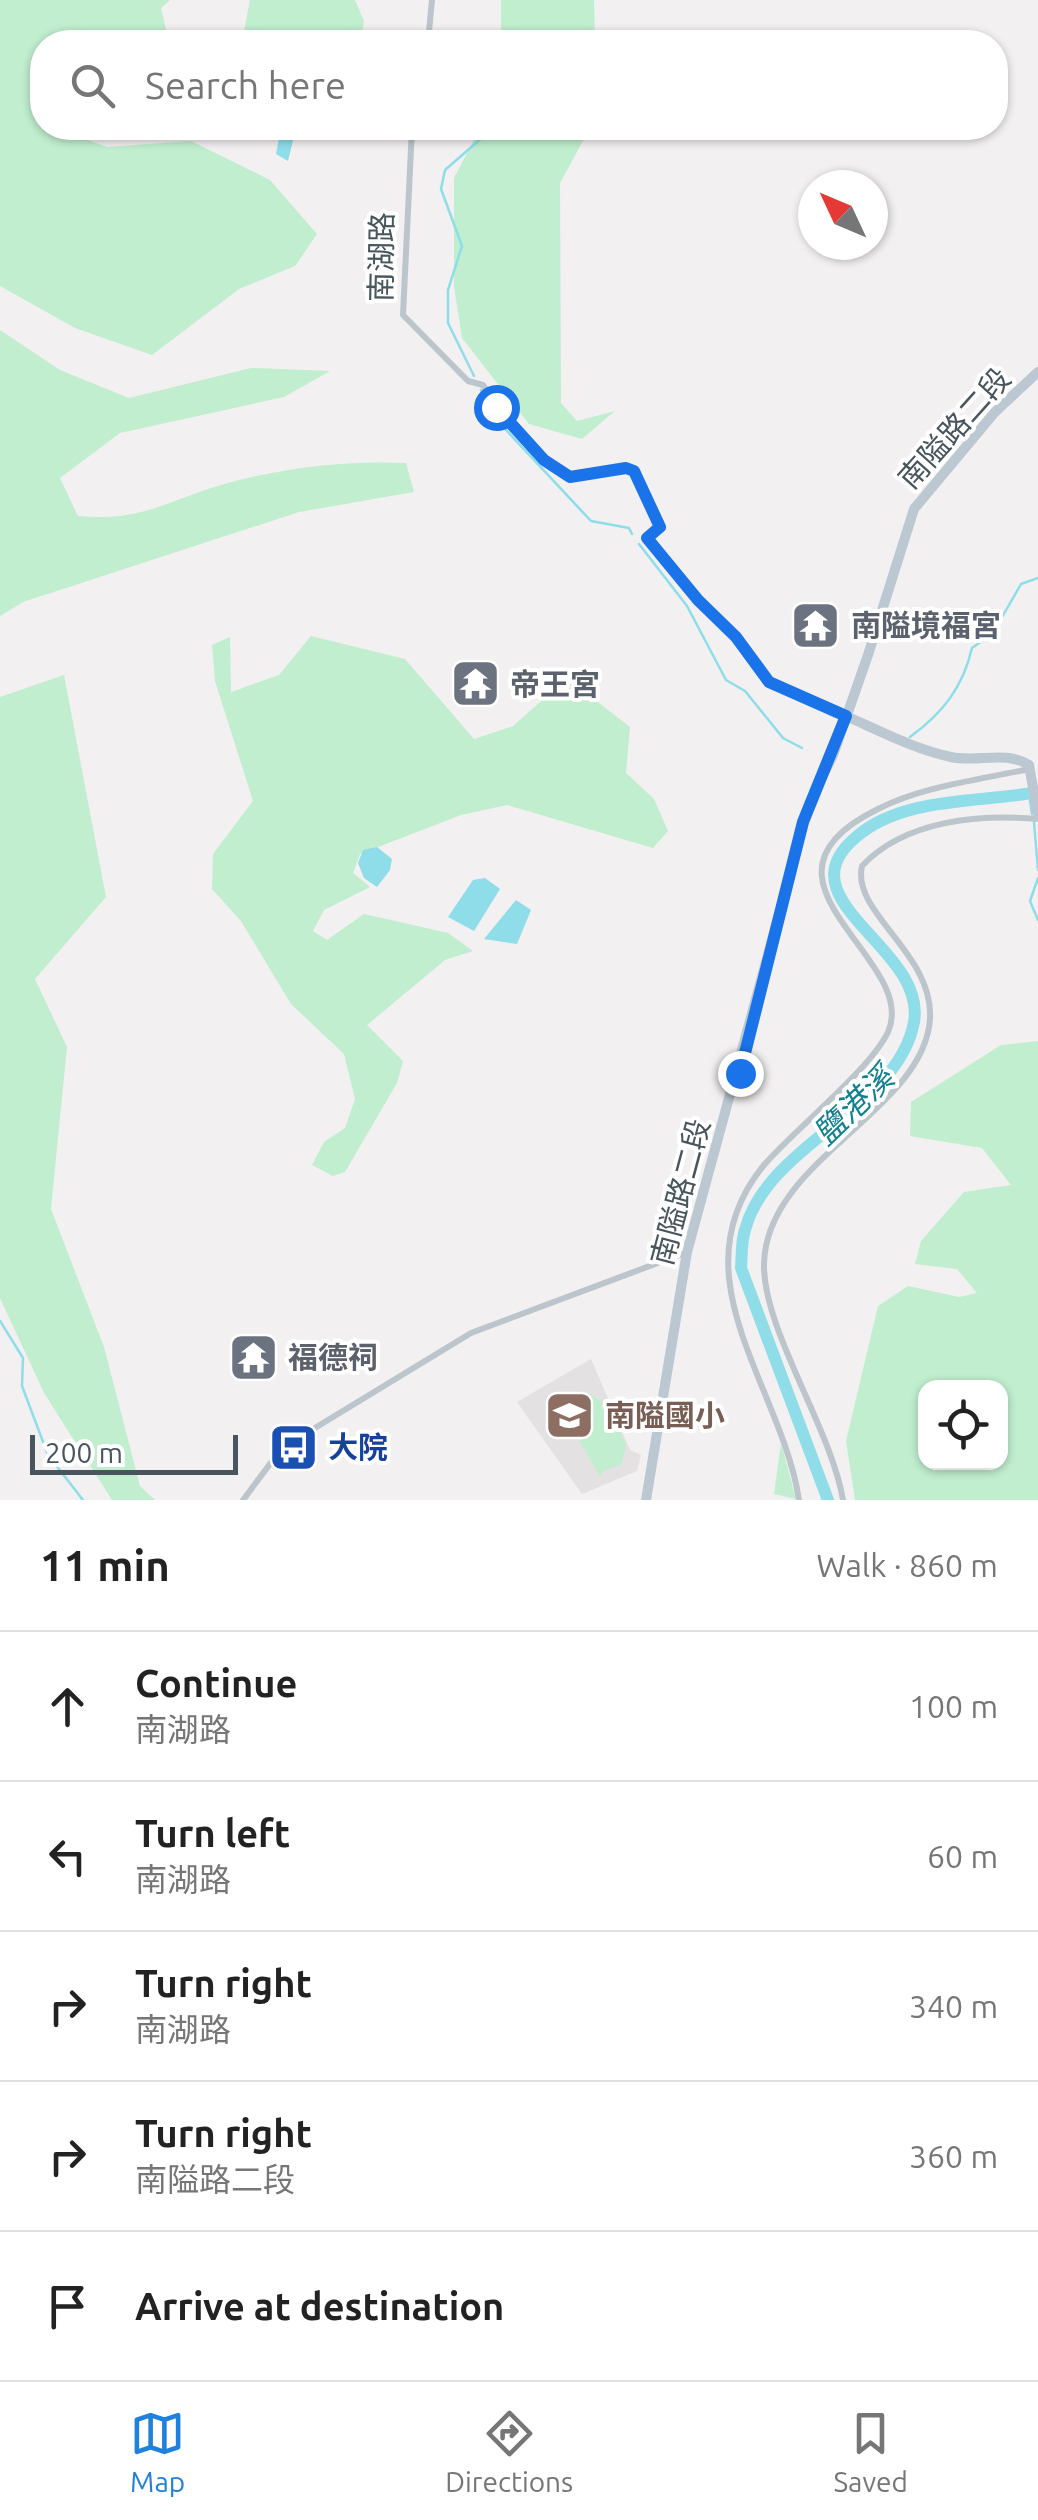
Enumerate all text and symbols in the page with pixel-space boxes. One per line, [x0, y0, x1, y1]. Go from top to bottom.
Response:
search box [30, 30, 1008, 140]
icon: search [65, 58, 120, 113]
text: Search here [145, 64, 346, 106]
north arrow [798, 170, 888, 260]
street label: 南湖路 [363, 212, 399, 302]
street label: 南隘路二段 [891, 361, 1017, 495]
route start [474, 385, 520, 431]
temple icon: 南隘境福宮 [790, 599, 842, 651]
place label: 南隘境福宮 [851, 608, 1001, 642]
temple icon: 帝王宮 [449, 658, 501, 710]
place label: 帝王宮 [510, 667, 600, 701]
route end [718, 1051, 764, 1097]
water label: 鹽港溪 [806, 1056, 903, 1151]
street label: 南隘路二段 [644, 1115, 716, 1269]
temple icon: 福德祠 [227, 1331, 279, 1383]
place label: 福德祠 [288, 1340, 378, 1374]
map controls [918, 1380, 1008, 1470]
button: locate [918, 1380, 1008, 1470]
school or university icon: 南隘國小 [544, 1389, 596, 1441]
place label: 南隘國小 [605, 1398, 725, 1432]
bus stop icon: 大院 [267, 1421, 319, 1473]
scale bar [30, 1430, 238, 1474]
place label: 大院 [328, 1430, 388, 1464]
text: 200 m [45, 1437, 123, 1468]
text: 11 min [40, 1542, 170, 1589]
text: Walk · 860 m [816, 1547, 998, 1583]
text: Continue [135, 1662, 297, 1704]
icon: ahead [40, 1679, 95, 1734]
text: 100 m [909, 1688, 998, 1724]
text: 南湖路 [135, 1711, 231, 1747]
text: Turn left [135, 1812, 290, 1854]
icon: left [40, 1829, 95, 1884]
text: 60 m [927, 1838, 998, 1874]
text: 南湖路 [135, 1861, 231, 1897]
text: Turn right [135, 1962, 312, 2004]
icon: right [40, 1979, 95, 2034]
text: 340 m [909, 1988, 998, 2024]
text: 南湖路 [135, 2011, 231, 2047]
text: Turn right [135, 2112, 312, 2154]
icon: right [40, 2129, 95, 2184]
text: 360 m [909, 2138, 998, 2174]
text: 南隘路二段 [135, 2161, 295, 2197]
icon: arrive [40, 2279, 95, 2334]
text: Arrive at destination [135, 2285, 504, 2327]
tab: Map [130, 2406, 185, 2497]
tab: Directions [445, 2406, 573, 2497]
tab: Saved [833, 2406, 908, 2497]

